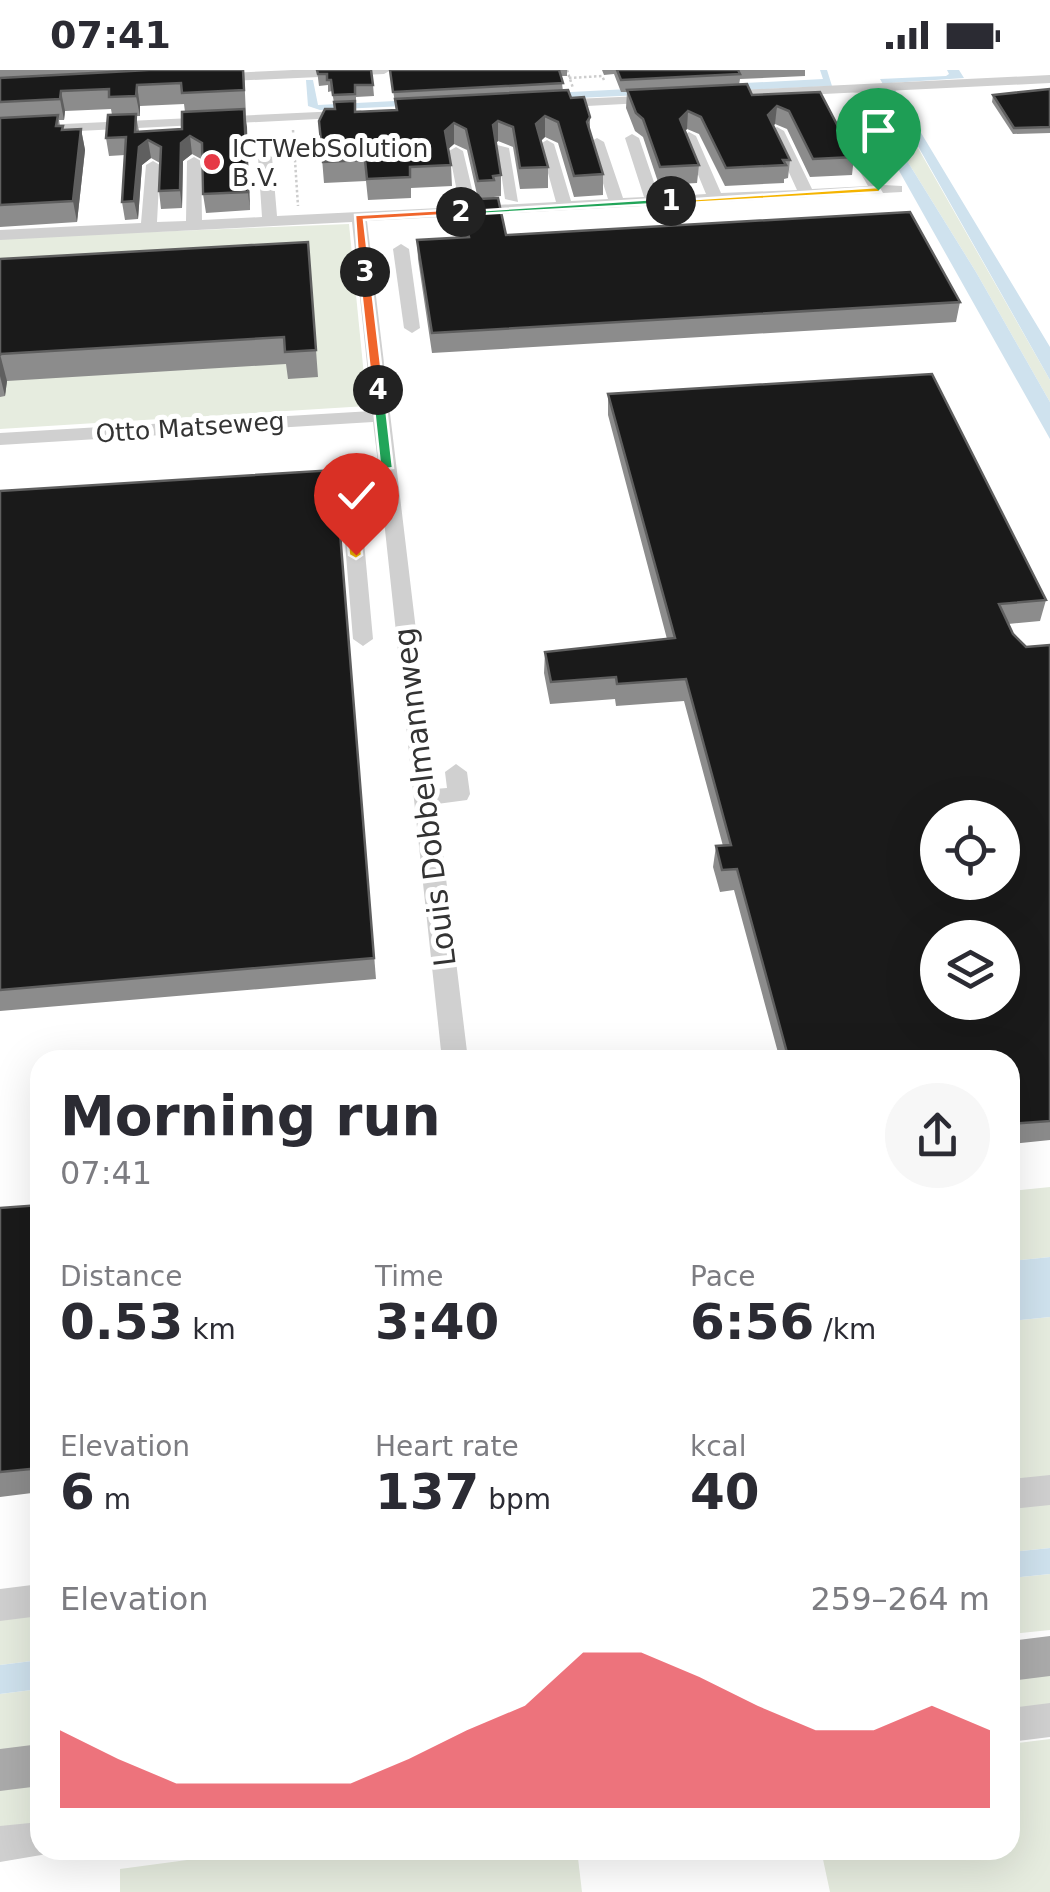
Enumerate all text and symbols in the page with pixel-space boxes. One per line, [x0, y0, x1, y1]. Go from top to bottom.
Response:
text: 07:41 [50, 13, 171, 57]
pin [836, 88, 921, 191]
icon: arrive [851, 103, 906, 158]
place label: ICTWebSolution B.V. [232, 134, 428, 192]
marker: ICTWebSolution B.V. [201, 151, 223, 173]
pin: 1 [646, 176, 696, 226]
text: 1 [661, 184, 681, 217]
pin: 2 [436, 187, 486, 237]
text: 2 [451, 195, 471, 228]
pin: 3 [340, 247, 390, 297]
text: 3 [355, 255, 375, 288]
pin: 4 [353, 365, 403, 415]
text: 4 [368, 373, 388, 406]
street label: Otto Matseweg [95, 406, 285, 449]
pin [314, 453, 399, 556]
icon: check [329, 468, 384, 523]
street label: Louis Dobbelmannweg [386, 626, 463, 968]
map controls [920, 800, 1020, 1020]
button: locate [920, 800, 1020, 900]
button: layers [920, 920, 1020, 1020]
button: share [885, 1083, 990, 1188]
text: Morning run [60, 1084, 441, 1148]
text: 07:41 [60, 1154, 152, 1192]
text: Distance [60, 1260, 182, 1293]
text: Time [375, 1260, 444, 1293]
text: Pace [690, 1260, 755, 1293]
text: 0.53 [60, 1293, 183, 1351]
text: 3:40 [375, 1293, 499, 1351]
text: 6:56 [690, 1293, 814, 1351]
text: km [183, 1313, 236, 1346]
text: /km [814, 1313, 876, 1346]
text: Elevation [60, 1430, 190, 1463]
text: Heart rate [375, 1430, 519, 1463]
text: kcal [690, 1430, 747, 1463]
text: 6 [60, 1463, 95, 1521]
text: 137 [375, 1463, 479, 1521]
text: 40 [690, 1463, 760, 1521]
text: m [95, 1483, 131, 1516]
text: bpm [479, 1483, 551, 1516]
text: Elevation [60, 1580, 209, 1618]
text: 259–264 m [811, 1580, 990, 1618]

